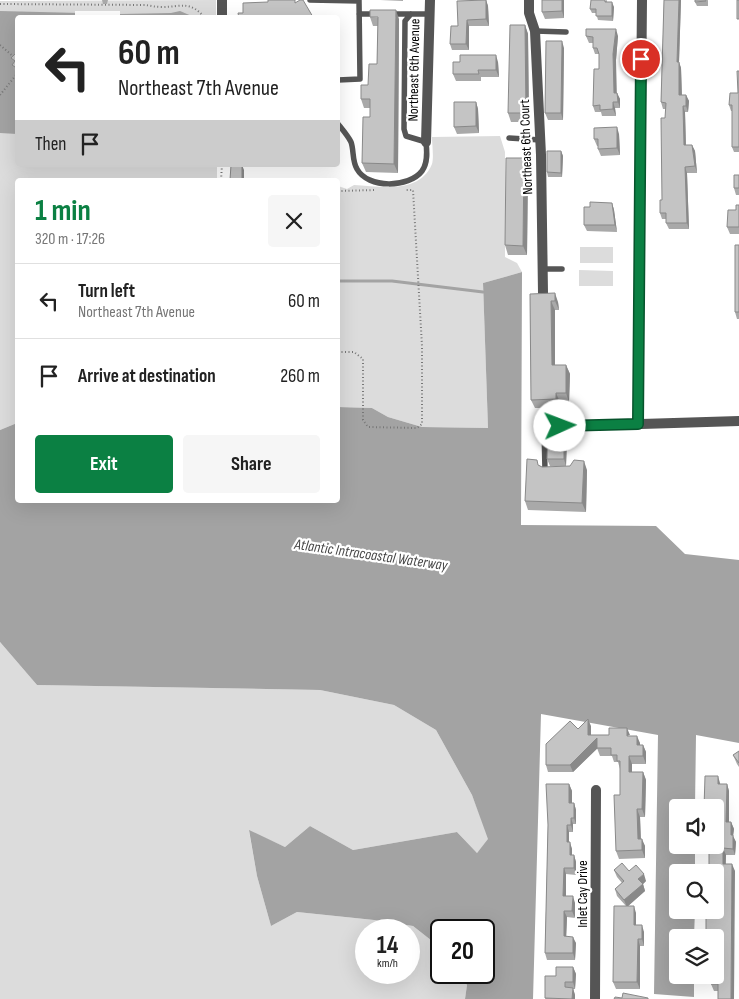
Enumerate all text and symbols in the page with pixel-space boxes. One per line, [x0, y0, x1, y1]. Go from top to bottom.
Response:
street label: Northeast 6th Avenue [405, 18, 423, 122]
text: 60 m [118, 32, 180, 75]
icon: left [35, 35, 100, 100]
pin [620, 38, 662, 80]
icon: arrive [627, 45, 655, 73]
text: Northeast 7th Avenue [118, 75, 279, 102]
street label: Northeast 6th Court [516, 99, 536, 195]
icon: arrive [76, 130, 104, 158]
text: Then [35, 133, 66, 156]
text: 1 min [35, 193, 91, 229]
button: close [268, 195, 320, 247]
text: 320 m · 17:26 [35, 230, 105, 249]
text: Turn left [78, 280, 135, 303]
icon: left [35, 287, 63, 315]
text: 60 m [288, 290, 320, 313]
text: Northeast 7th Avenue [78, 303, 195, 322]
icon: arrive [35, 362, 63, 390]
text: Arrive at destination [78, 365, 216, 388]
text: 260 m [280, 365, 320, 388]
position arrow [533, 399, 585, 451]
button: Exit [35, 435, 173, 493]
button: Share [183, 435, 320, 493]
water label: Atlantic Intracoastal Waterway [292, 535, 450, 575]
map controls [669, 799, 724, 984]
button: sound [669, 799, 724, 854]
street label: Inlet Cay Drive [574, 860, 591, 928]
button: search [669, 864, 724, 919]
speed limit sign: 20 [430, 919, 495, 984]
button: layers [669, 929, 724, 984]
text: 14 [377, 930, 398, 961]
text: km/h [377, 956, 398, 971]

